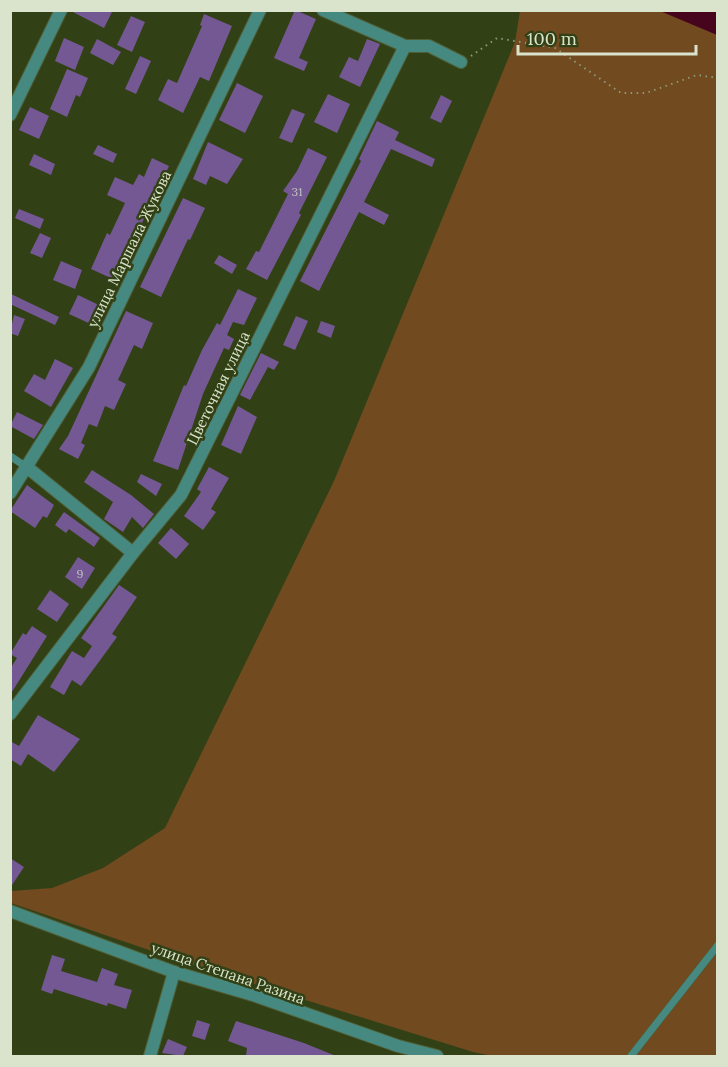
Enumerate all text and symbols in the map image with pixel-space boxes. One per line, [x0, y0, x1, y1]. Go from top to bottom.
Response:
scale bar [518, 18, 696, 56]
text: 100 m [527, 27, 577, 50]
street label: улица Маршала Жукова [83, 167, 175, 331]
house number: 31 [291, 184, 303, 199]
street label: Цветочная улица [182, 328, 254, 448]
house number: 9 [77, 566, 84, 581]
street label: улица Степана Разина [149, 938, 308, 1008]

